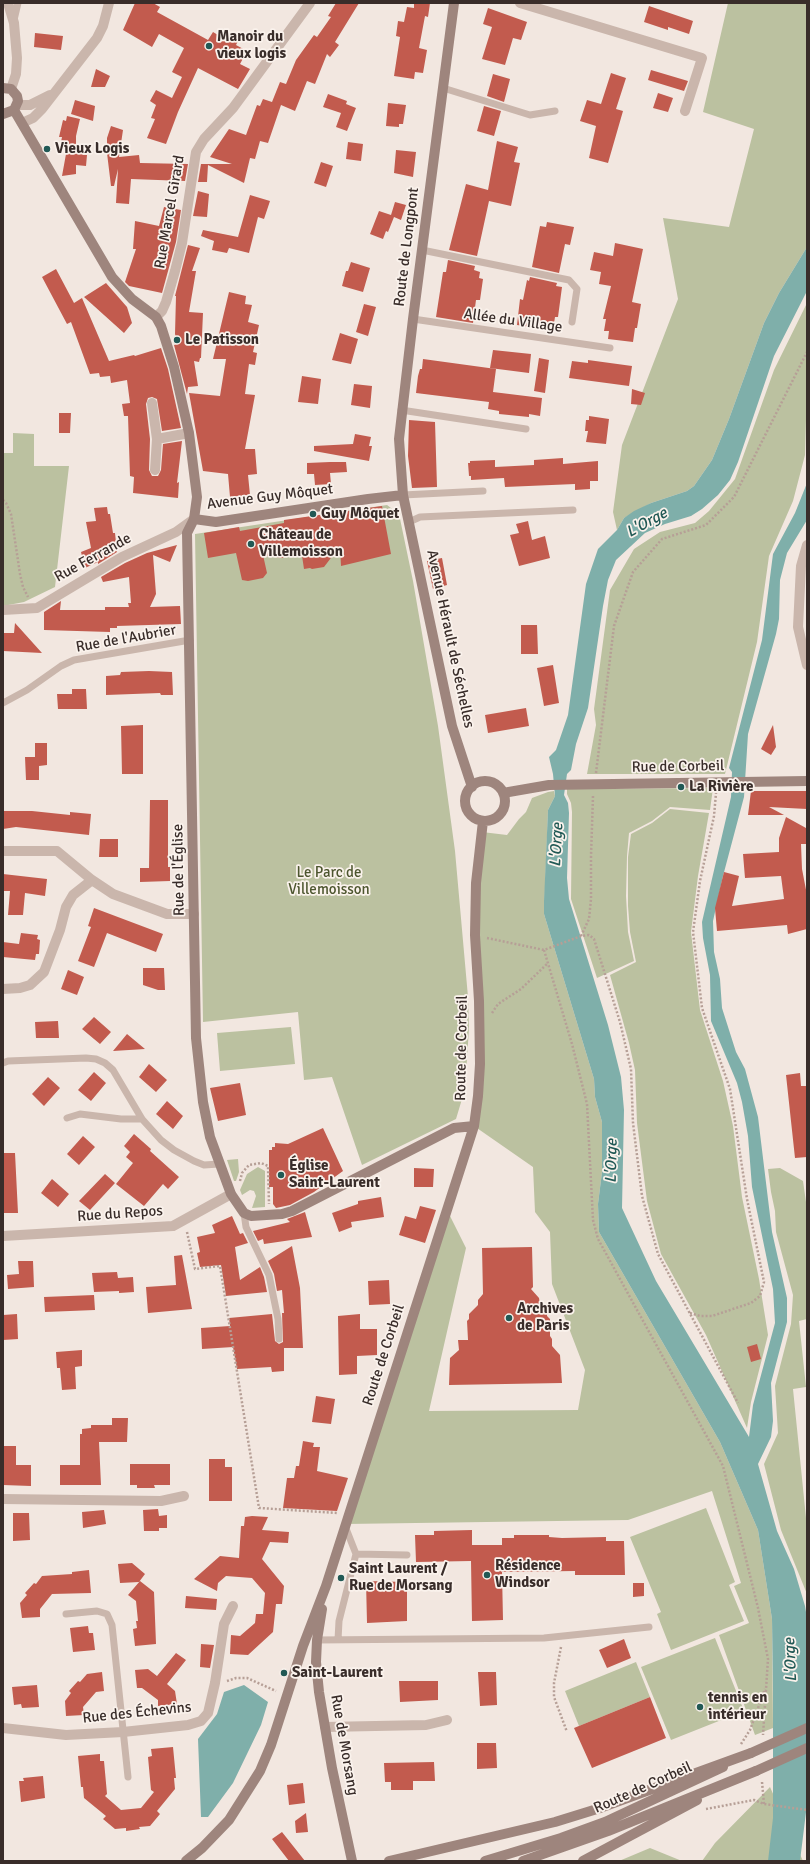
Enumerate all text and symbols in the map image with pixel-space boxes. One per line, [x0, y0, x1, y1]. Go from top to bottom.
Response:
place label: Manoir du vieux logis [217, 28, 286, 63]
marker: Manoir du vieux logis [204, 41, 214, 51]
place label: Vieux Logis [55, 140, 129, 158]
marker: Vieux Logis [42, 144, 52, 154]
street label: Rue Marcel Girard [151, 154, 189, 270]
street label: Route de Longpont [391, 186, 423, 308]
street label: Allée du Village [462, 305, 564, 337]
place label: Le Patisson [185, 331, 259, 349]
marker: Le Patisson [172, 335, 182, 345]
street label: Avenue Guy Môquet [206, 480, 334, 514]
water label: L'Orge [623, 504, 671, 542]
place label: Guy Môquet [321, 505, 399, 523]
marker: Guy Môquet [308, 509, 318, 519]
place label: Château de Villemoisson [259, 526, 343, 561]
street label: Rue Ferrande [52, 530, 134, 586]
marker: Château de Villemoisson [246, 539, 256, 549]
street label: Avenue Hérault de Séchelles [422, 548, 478, 730]
street label: Rue de l'Aubrier [74, 621, 178, 657]
street label: Rue de Corbeil [632, 757, 724, 777]
place label: La Rivière [689, 778, 753, 796]
marker: La Rivière [676, 782, 686, 792]
water label: L'Orge [546, 822, 568, 868]
street label: Rue de l'Église [169, 824, 189, 916]
park label: Le Parc de Villemoisson [288, 864, 370, 899]
street label: Route de Corbeil [452, 995, 472, 1101]
water label: L'Orge [602, 1139, 622, 1183]
place label: Église Saint-Laurent [289, 1157, 380, 1192]
marker: Église Saint-Laurent [276, 1170, 286, 1180]
street label: Rue du Repos [77, 1202, 163, 1226]
place label: Archives de Paris [517, 1300, 573, 1335]
street label: Route de Corbeil [359, 1302, 409, 1408]
marker: Archives de Paris [504, 1313, 514, 1323]
place label: Résidence Windsor [495, 1557, 561, 1592]
place label: Saint Laurent / Rue de Morsang [349, 1560, 453, 1595]
marker: Résidence Windsor [482, 1570, 492, 1580]
marker: Saint Laurent / Rue de Morsang [336, 1573, 346, 1583]
water label: L'Orge [780, 1637, 802, 1683]
place label: Saint-Laurent [292, 1664, 383, 1682]
marker: Saint-Laurent [279, 1668, 289, 1678]
place label: tennis en intérieur [708, 1689, 767, 1724]
street label: Rue de Morsang [326, 1693, 362, 1797]
street label: Rue des Échevins [82, 1698, 192, 1728]
marker: tennis en intérieur [695, 1702, 705, 1712]
street label: Route de Corbeil [591, 1758, 695, 1818]

